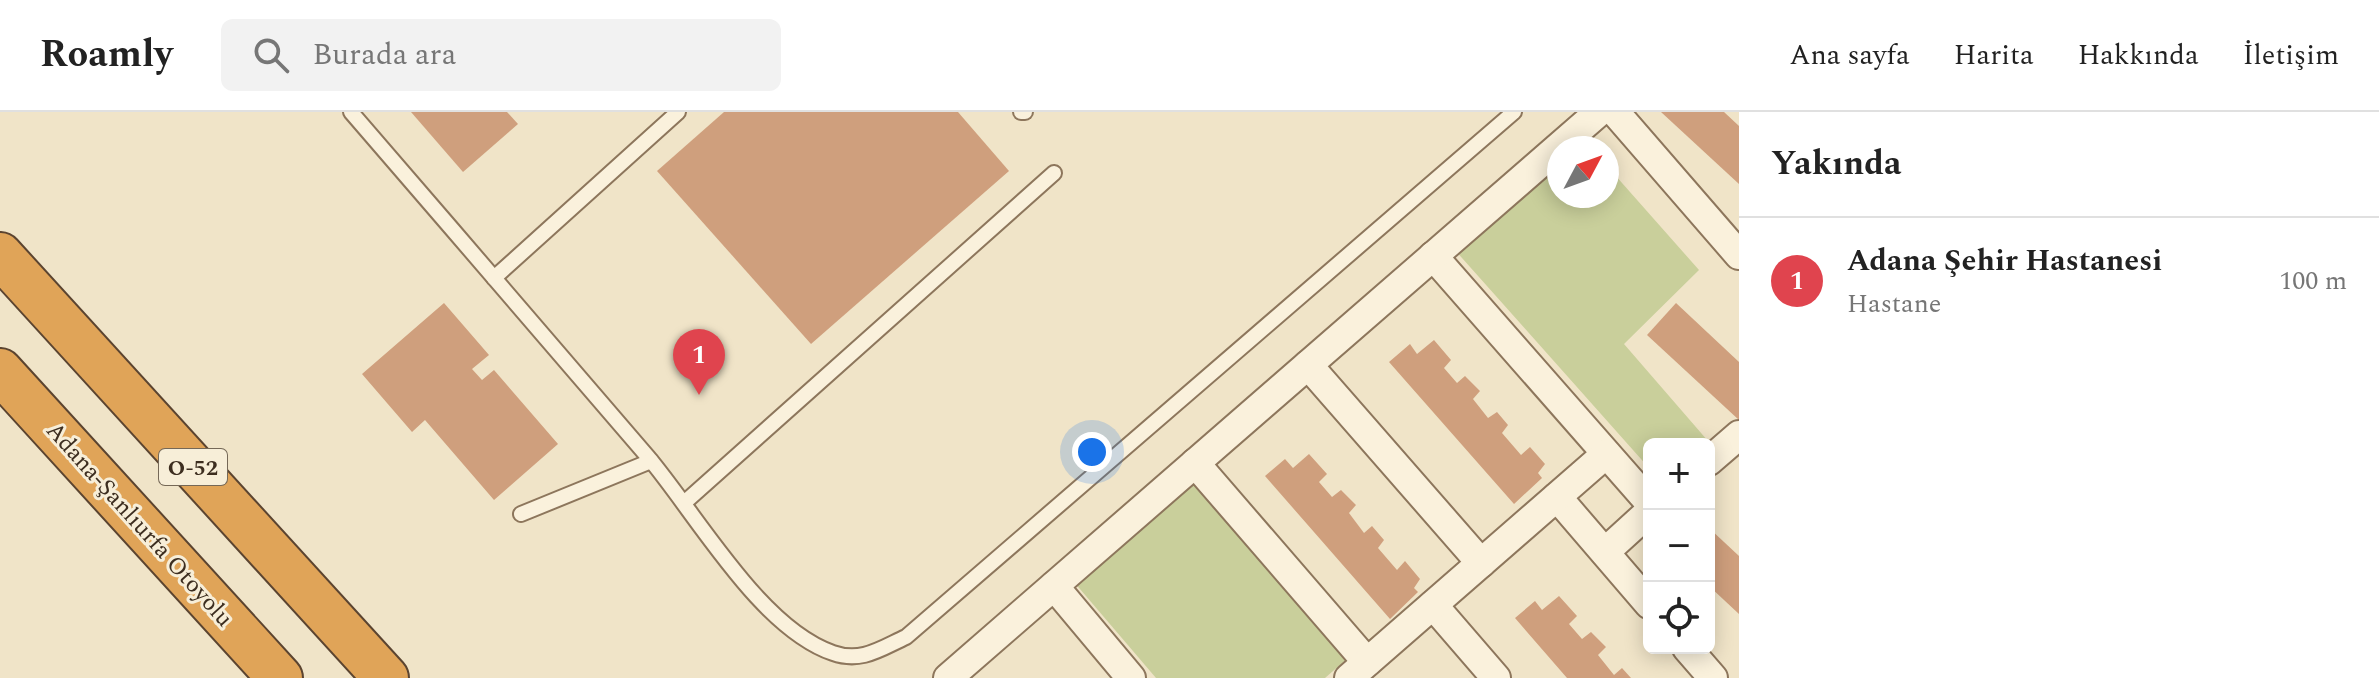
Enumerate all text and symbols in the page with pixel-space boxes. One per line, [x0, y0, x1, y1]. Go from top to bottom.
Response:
search box [221, 19, 781, 91]
text: Roamly [40, 26, 173, 84]
text: Burada ara [313, 32, 457, 78]
icon: search [249, 33, 293, 77]
text: Ana sayfa [1790, 34, 1910, 77]
text: Harita [1954, 34, 2034, 77]
text: Hakkında [2078, 34, 2199, 77]
text: İletişim [2243, 34, 2339, 77]
north arrow [1547, 136, 1619, 208]
text: Yakında [1771, 138, 1902, 190]
text: Adana Şehir Hastanesi [1847, 238, 2162, 284]
text: 1 [1790, 261, 1804, 301]
text: 100 m [2279, 261, 2347, 301]
text: Hastane [1847, 284, 1941, 324]
pin: 1 [673, 329, 725, 395]
street label: Adana-Şanlıurfa Otoyolu [37, 414, 241, 635]
your location [1072, 432, 1112, 472]
map controls [1643, 438, 1715, 654]
button: + [1643, 438, 1715, 510]
road number: O-52 [159, 449, 227, 485]
button: − [1643, 510, 1715, 582]
button: locate [1643, 582, 1715, 654]

